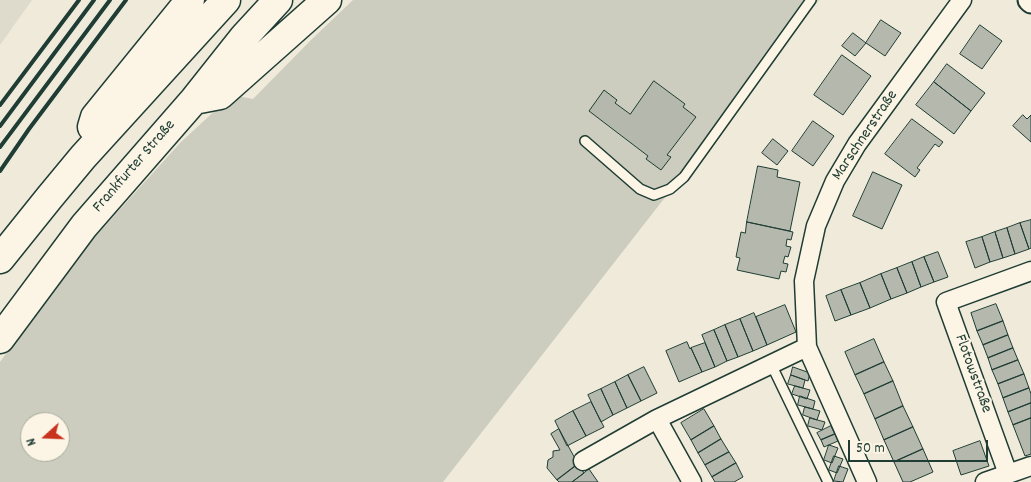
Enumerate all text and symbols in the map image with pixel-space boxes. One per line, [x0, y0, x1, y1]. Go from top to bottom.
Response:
street label: Marschnerstraße [829, 87, 903, 185]
street label: Frankfurter Straße [90, 117, 180, 217]
street label: Flotowstraße [949, 332, 995, 416]
north arrow [20, 412, 70, 462]
scale bar [851, 430, 991, 462]
text: N [21, 435, 42, 448]
text: 50 m [856, 438, 885, 460]

